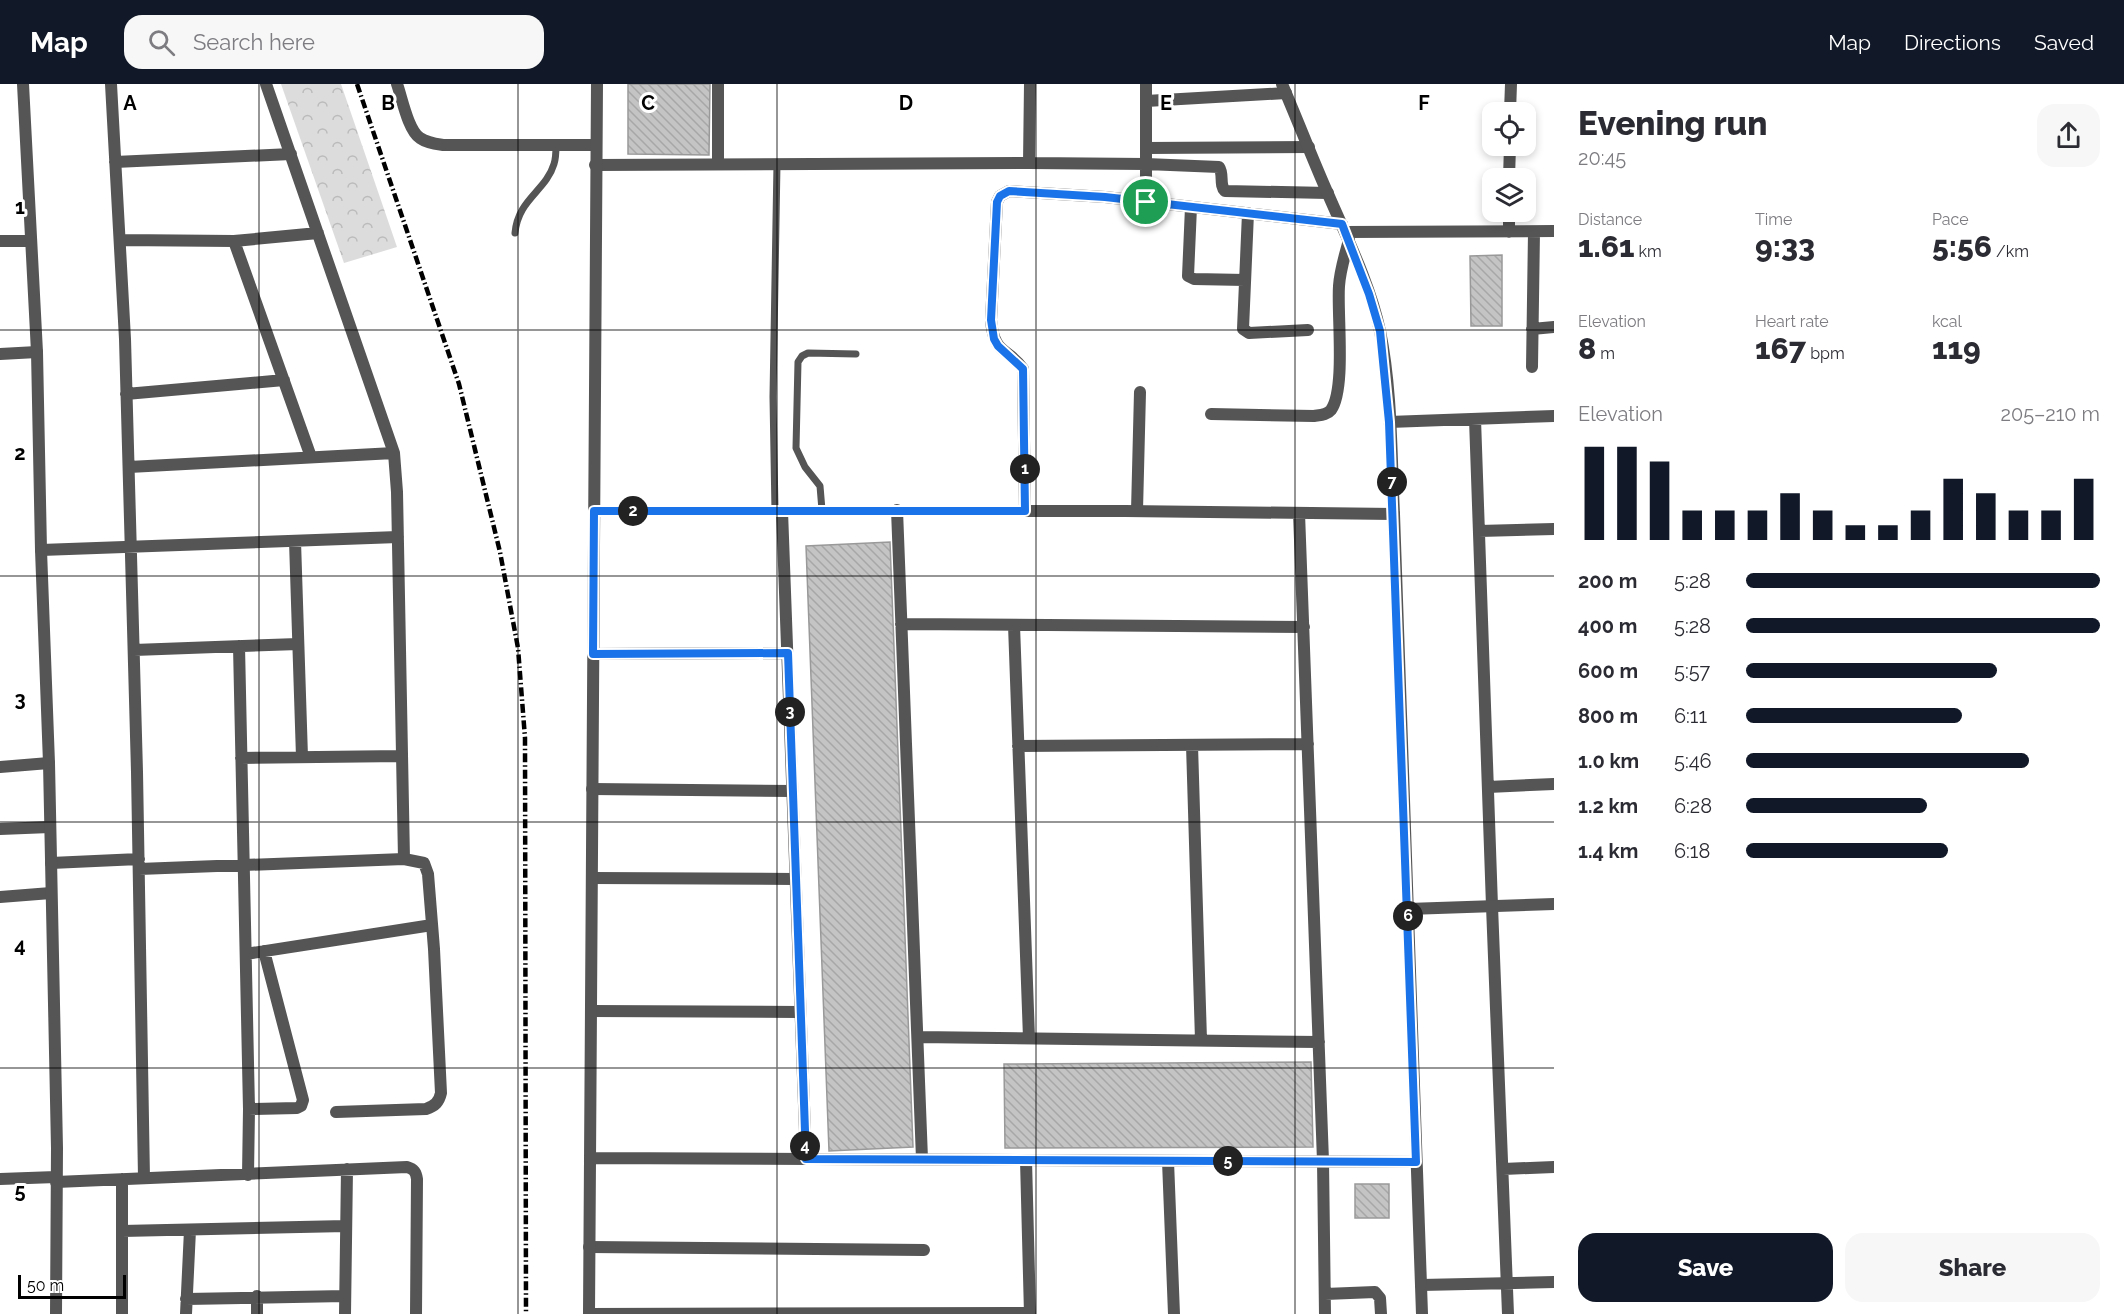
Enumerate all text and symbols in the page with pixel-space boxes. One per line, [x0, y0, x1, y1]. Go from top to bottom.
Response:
search box [124, 15, 544, 69]
text: Map [30, 26, 88, 59]
icon: search [145, 26, 178, 59]
text: Search here [193, 29, 315, 55]
text: Map [1828, 30, 1871, 55]
text: Directions [1904, 30, 2001, 55]
text: Saved [2034, 30, 2094, 55]
text: A [123, 91, 137, 115]
text: B [381, 91, 395, 115]
text: C [641, 91, 655, 115]
text: D [899, 91, 913, 115]
text: E [1160, 91, 1172, 115]
text: F [1418, 91, 1430, 115]
map controls [1482, 102, 1536, 222]
button: locate [1482, 102, 1536, 156]
text: Evening run [1578, 104, 1768, 143]
button: share [2037, 104, 2100, 167]
text: 20:45 [1578, 146, 1626, 170]
button: layers [1482, 168, 1536, 222]
pin [1120, 176, 1171, 227]
icon: arrive [1129, 185, 1162, 218]
text: 1 [15, 195, 25, 219]
text: Distance [1578, 210, 1642, 229]
text: Time [1755, 210, 1792, 229]
text: Pace [1932, 210, 1969, 229]
text: 1.61 [1578, 229, 1635, 264]
text: 9:33 [1755, 229, 1815, 264]
text: 5:56 [1932, 229, 1992, 264]
text: km [1635, 242, 1662, 261]
text: /km [1992, 242, 2029, 261]
text: Elevation [1578, 312, 1646, 331]
text: Heart rate [1755, 312, 1829, 331]
text: kcal [1932, 312, 1962, 331]
text: 8 [1578, 331, 1596, 366]
text: 167 [1755, 331, 1806, 366]
text: 119 [1932, 331, 1981, 366]
text: m [1596, 344, 1615, 363]
text: bpm [1806, 344, 1845, 363]
text: Elevation [1578, 402, 1663, 426]
text: 205–210 m [2000, 402, 2100, 426]
text: 2 [14, 441, 26, 465]
pin: 1 [1010, 454, 1040, 484]
text: 1 [1021, 459, 1029, 478]
pin: 7 [1377, 467, 1407, 497]
text: 7 [1388, 472, 1396, 491]
pin: 2 [618, 496, 648, 526]
text: 2 [628, 501, 638, 520]
text: 200 m [1578, 569, 1637, 593]
text: 5:28 [1674, 569, 1711, 593]
text: 400 m [1578, 614, 1637, 638]
text: 5:28 [1674, 614, 1711, 638]
text: 600 m [1578, 659, 1638, 683]
text: 5:57 [1674, 659, 1710, 683]
text: 3 [14, 687, 26, 711]
pin: 3 [775, 697, 805, 727]
text: 3 [786, 702, 794, 721]
text: 800 m [1578, 704, 1638, 728]
text: 6:11 [1674, 704, 1707, 728]
text: 1.0 km [1578, 749, 1639, 773]
text: 5:46 [1674, 749, 1712, 773]
text: 1.2 km [1578, 794, 1638, 818]
text: 6:28 [1674, 794, 1712, 818]
text: 1.4 km [1578, 839, 1638, 863]
text: 6:18 [1674, 839, 1710, 863]
pin: 6 [1393, 901, 1423, 931]
text: 6 [1403, 906, 1413, 925]
text: 4 [14, 933, 26, 957]
pin: 4 [790, 1131, 820, 1161]
text: 4 [800, 1136, 810, 1155]
pin: 5 [1213, 1146, 1243, 1176]
text: 5 [1224, 1151, 1232, 1170]
text: 5 [14, 1179, 26, 1203]
button: Save [1578, 1233, 1833, 1302]
button: Share [1845, 1233, 2100, 1302]
scale bar [18, 1272, 126, 1300]
text: 50 m [27, 1276, 64, 1295]

